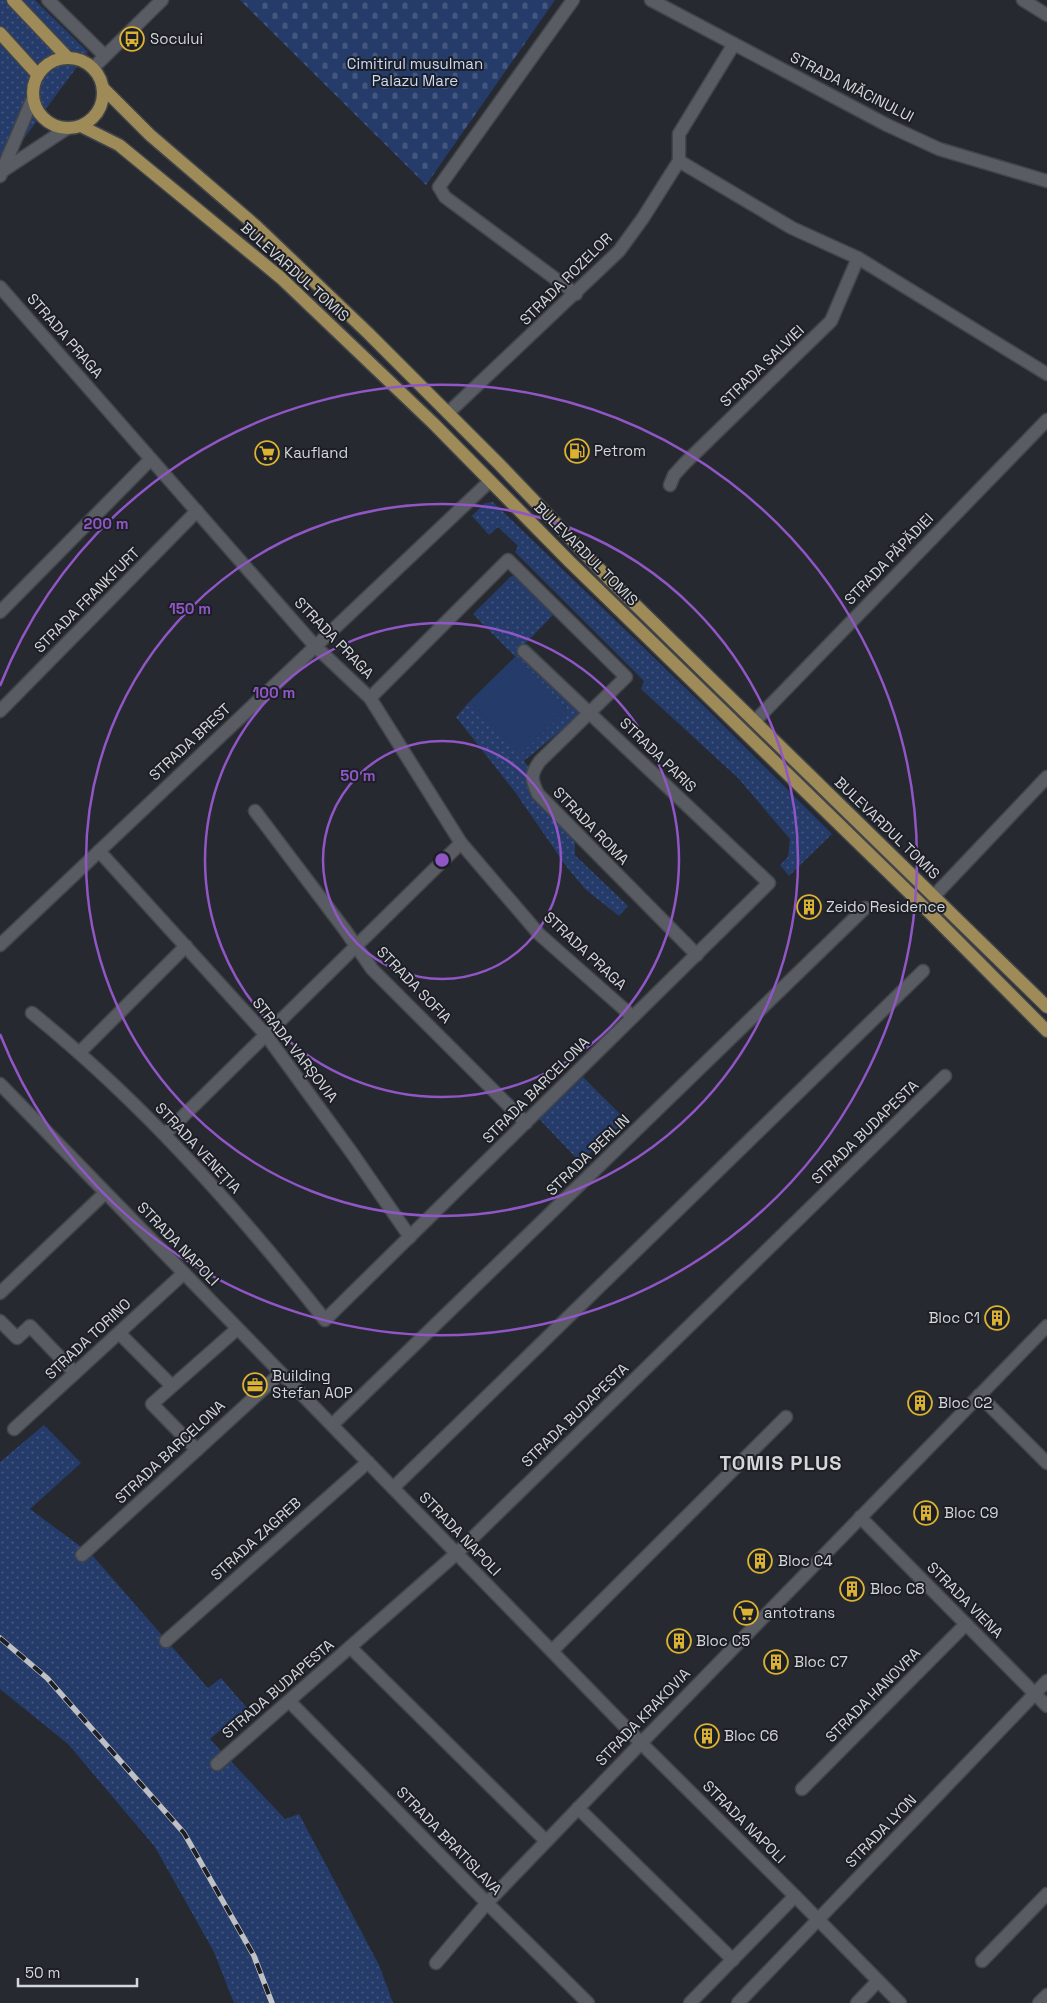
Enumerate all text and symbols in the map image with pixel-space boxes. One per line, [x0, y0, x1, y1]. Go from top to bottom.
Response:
bus stop icon: Socului [119, 26, 145, 52]
place label: Socului [150, 29, 203, 48]
street label: STRADA MĂCINULUI [787, 47, 917, 126]
park label: Cimitirul musulman Palazu Mare [347, 54, 483, 90]
street label: BULEVARDUL TOMIS [237, 218, 353, 325]
street label: STRADA ROZELOR [515, 228, 616, 329]
street label: STRADA PRAGA [23, 289, 108, 383]
street label: STRADA SALVIEI [715, 321, 808, 411]
fuel station icon: Petrom [564, 438, 590, 464]
supermarket icon: Kaufland [254, 440, 280, 466]
place label: Petrom [594, 441, 646, 460]
place label: Kaufland [284, 443, 348, 462]
street label: BULEVARDUL TOMIS [530, 498, 642, 610]
street label: STRADA PĂPĂDIEI [840, 509, 937, 609]
text: 200 m [84, 514, 128, 533]
street label: STRADA FRANKFURT [30, 543, 144, 656]
street label: STRADA PRAGA [291, 593, 379, 683]
text: 150 m [169, 599, 211, 618]
text: 100 m [253, 683, 295, 702]
street label: STRADA BREST [145, 699, 235, 784]
street label: STRADA PARIS [616, 713, 701, 796]
text: 50 m [340, 766, 376, 785]
street label: BULEVARDUL TOMIS [831, 772, 944, 883]
street label: STRADA ROMA [549, 783, 634, 869]
centre of rings [433, 851, 451, 869]
building icon: Zeido Residence [796, 894, 822, 920]
place label: Zeido Residence [826, 897, 945, 916]
street label: STRADA PRAGA [540, 907, 631, 994]
street label: STRADA SOFIA [373, 942, 456, 1028]
street label: STRADA VARȘOVIA [249, 993, 343, 1106]
street label: STRADA BARCELONA [478, 1032, 594, 1147]
street label: STRADA BUDAPESTA [807, 1075, 923, 1188]
street label: STRADA VENEȚIA [151, 1098, 246, 1197]
street label: STRADA BERLIN [542, 1110, 633, 1199]
street label: STRADA NAPOLI [133, 1198, 223, 1290]
street label: STRADA TORINO [41, 1294, 135, 1383]
building icon: Bloc C1 [984, 1305, 1010, 1331]
place label: Bloc C1 [928, 1308, 980, 1327]
street label: STRADA BUDAPESTA [517, 1358, 633, 1471]
place label: Building Stefan AOP [272, 1366, 353, 1402]
office icon: Building Stefan AOP [242, 1372, 268, 1398]
building icon: Bloc C2 [907, 1390, 933, 1416]
place label: Bloc C2 [938, 1393, 992, 1412]
street label: STRADA BARCELONA [111, 1395, 229, 1508]
district label: TOMIS PLUS [720, 1450, 842, 1476]
street label: STRADA NAPOLI [415, 1488, 505, 1580]
street label: STRADA ZAGREB [207, 1493, 305, 1584]
building icon: Bloc C9 [913, 1500, 939, 1526]
place label: Bloc C9 [944, 1503, 999, 1522]
building icon: Bloc C4 [747, 1548, 773, 1574]
place label: Bloc C4 [778, 1551, 833, 1570]
street label: STRADA VIENA [923, 1558, 1008, 1642]
building icon: Bloc C8 [839, 1576, 865, 1602]
place label: Bloc C8 [870, 1579, 925, 1598]
supermarket icon: antotrans [733, 1600, 759, 1626]
place label: antotrans [764, 1603, 835, 1622]
building icon: Bloc C5 [666, 1628, 692, 1654]
place label: Bloc C5 [696, 1631, 750, 1650]
street label: STRADA BUDAPESTA [218, 1635, 338, 1742]
street label: STRADA HANOVRA [821, 1643, 925, 1746]
building icon: Bloc C7 [763, 1649, 789, 1675]
place label: Bloc C7 [794, 1652, 848, 1671]
street label: STRADA KRAKOVIA [591, 1663, 694, 1769]
building icon: Bloc C6 [694, 1723, 720, 1749]
place label: Bloc C6 [724, 1726, 779, 1745]
street label: STRADA NAPOLI [699, 1776, 790, 1867]
street label: STRADA BRATISLAVA [393, 1782, 506, 1899]
street label: STRADA LYON [841, 1790, 920, 1871]
scale bar [18, 1956, 136, 1988]
text: 50 m [25, 1963, 60, 1982]

